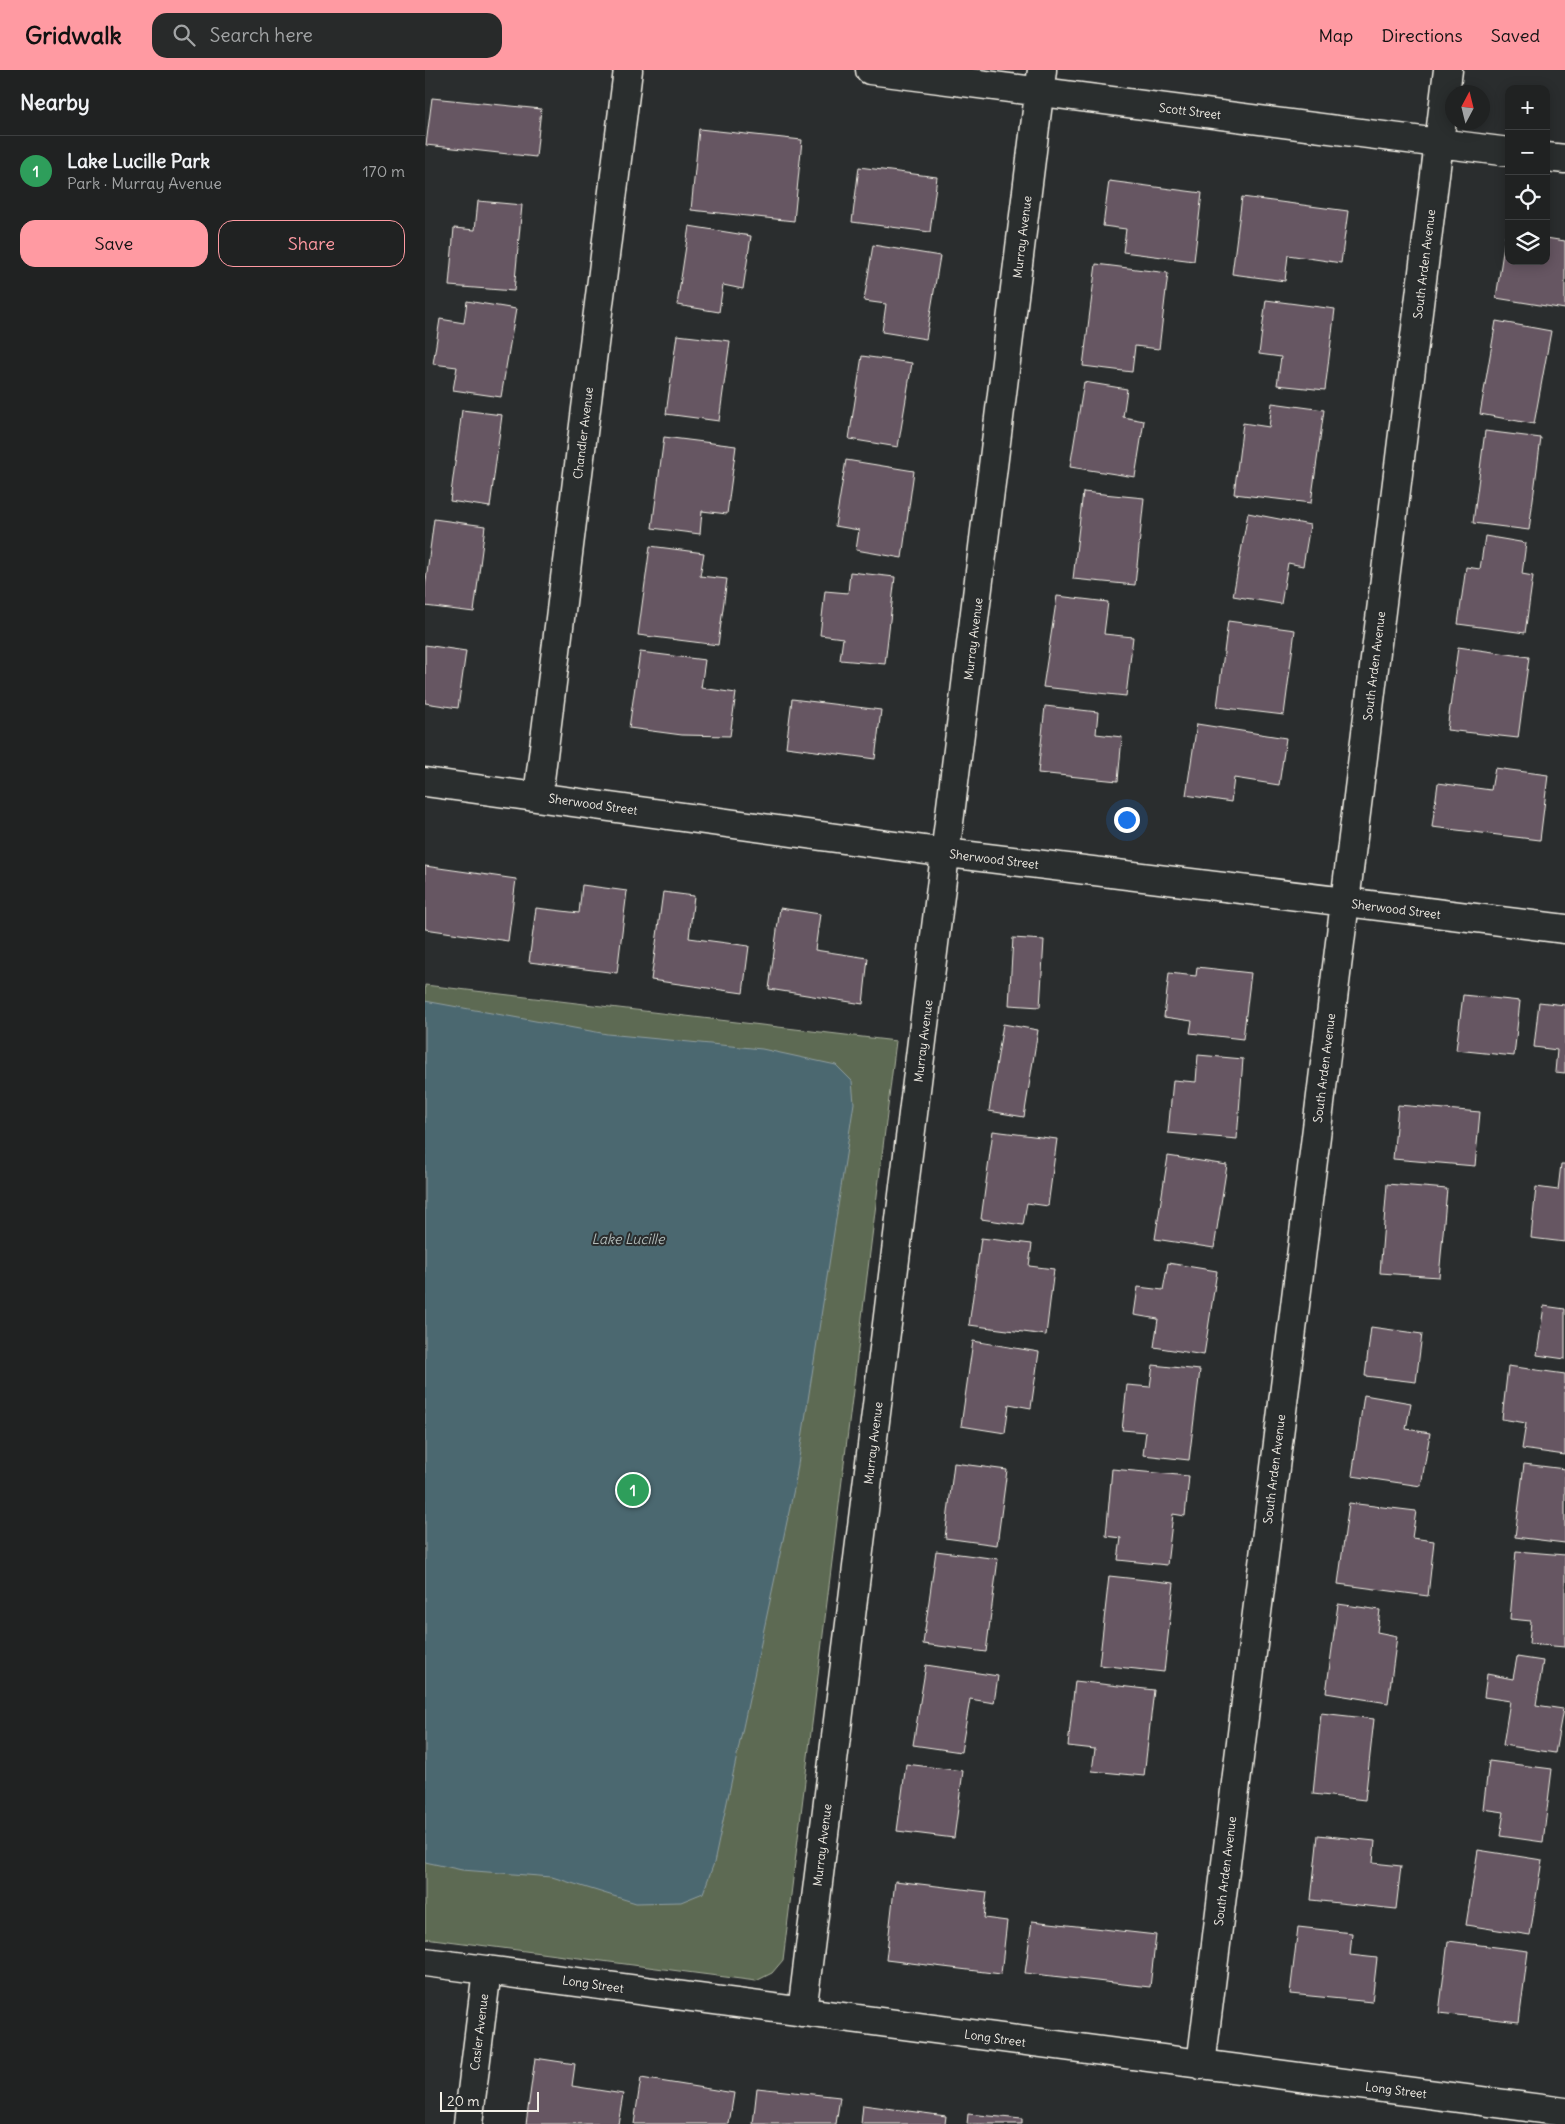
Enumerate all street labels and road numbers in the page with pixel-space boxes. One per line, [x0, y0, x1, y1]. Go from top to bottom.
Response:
street label: Scott Street [1158, 100, 1222, 122]
street label: Murray Avenue [1009, 195, 1035, 279]
street label: South Arden Avenue [1410, 208, 1438, 320]
street label: Chandler Avenue [570, 386, 596, 480]
street label: Murray Avenue [960, 597, 986, 681]
street label: South Arden Avenue [1360, 610, 1388, 722]
street label: Sherwood Street [547, 790, 639, 818]
street label: Sherwood Street [949, 846, 1039, 872]
street label: Sherwood Street [1351, 896, 1441, 922]
street label: Murray Avenue [910, 999, 936, 1083]
street label: South Arden Avenue [1310, 1012, 1338, 1124]
street label: Murray Avenue [860, 1401, 886, 1485]
street label: South Arden Avenue [1260, 1413, 1288, 1525]
street label: Murray Avenue [809, 1803, 835, 1887]
street label: South Arden Avenue [1211, 1815, 1239, 1927]
street label: Long Street [561, 1972, 625, 1996]
street label: Casler Avenue [467, 1993, 491, 2071]
street label: Long Street [963, 2026, 1027, 2050]
street label: Long Street [1364, 2079, 1428, 2101]

